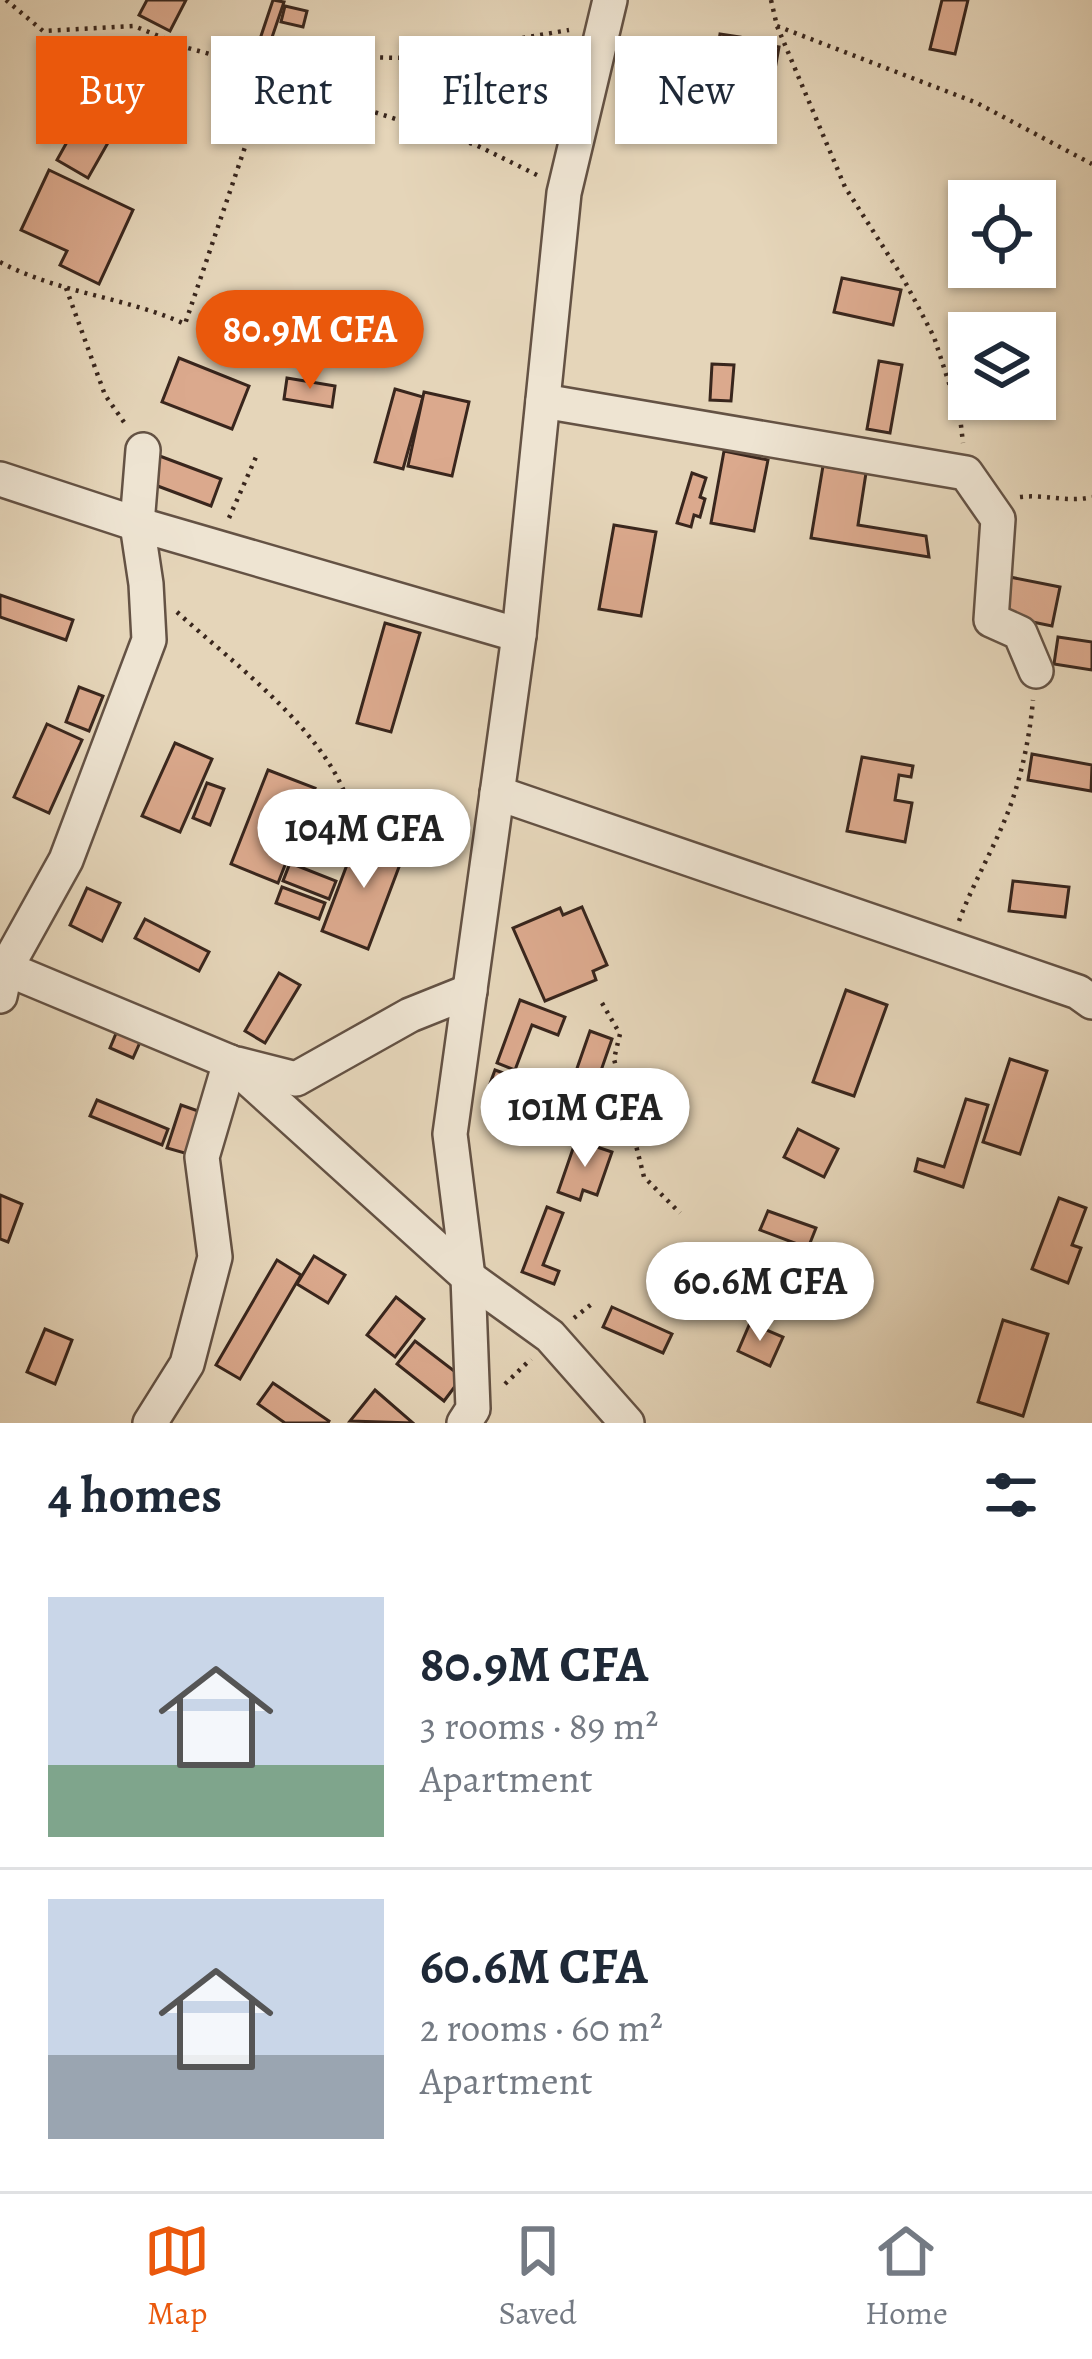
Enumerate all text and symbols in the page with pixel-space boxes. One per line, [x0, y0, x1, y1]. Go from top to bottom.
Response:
chip: Buy [36, 36, 187, 144]
chip: Rent [211, 36, 375, 144]
chip: Filters [399, 36, 591, 144]
chip: New [615, 36, 777, 144]
map controls [948, 180, 1056, 420]
button: locate [948, 180, 1056, 288]
pin: 80.9M CFA [173, 290, 447, 392]
text: 80.9M CFA [223, 302, 397, 355]
button: layers [948, 312, 1056, 420]
pin: 104M CFA [240, 789, 488, 891]
text: 104M CFA [284, 801, 444, 854]
pin: 101M CFA [461, 1068, 709, 1170]
text: 101M CFA [508, 1080, 662, 1133]
pin: 60.6M CFA [623, 1242, 897, 1344]
text: 60.6M CFA [673, 1254, 847, 1307]
text: 4 homes [48, 1460, 222, 1530]
icon: filters [978, 1462, 1044, 1528]
text: 80.9M CFA [420, 1629, 648, 1699]
icon: home [144, 1645, 288, 1789]
text: 3 rooms · 89 m² [420, 1699, 658, 1752]
text: Apartment [420, 1752, 593, 1805]
text: 60.6M CFA [420, 1931, 648, 2001]
icon: home [144, 1947, 288, 2091]
text: 2 rooms · 60 m² [420, 2001, 663, 2054]
text: Apartment [420, 2054, 593, 2107]
tab: Map [144, 2218, 210, 2335]
tab: Saved [498, 2218, 577, 2335]
tab: Home [865, 2218, 948, 2335]

